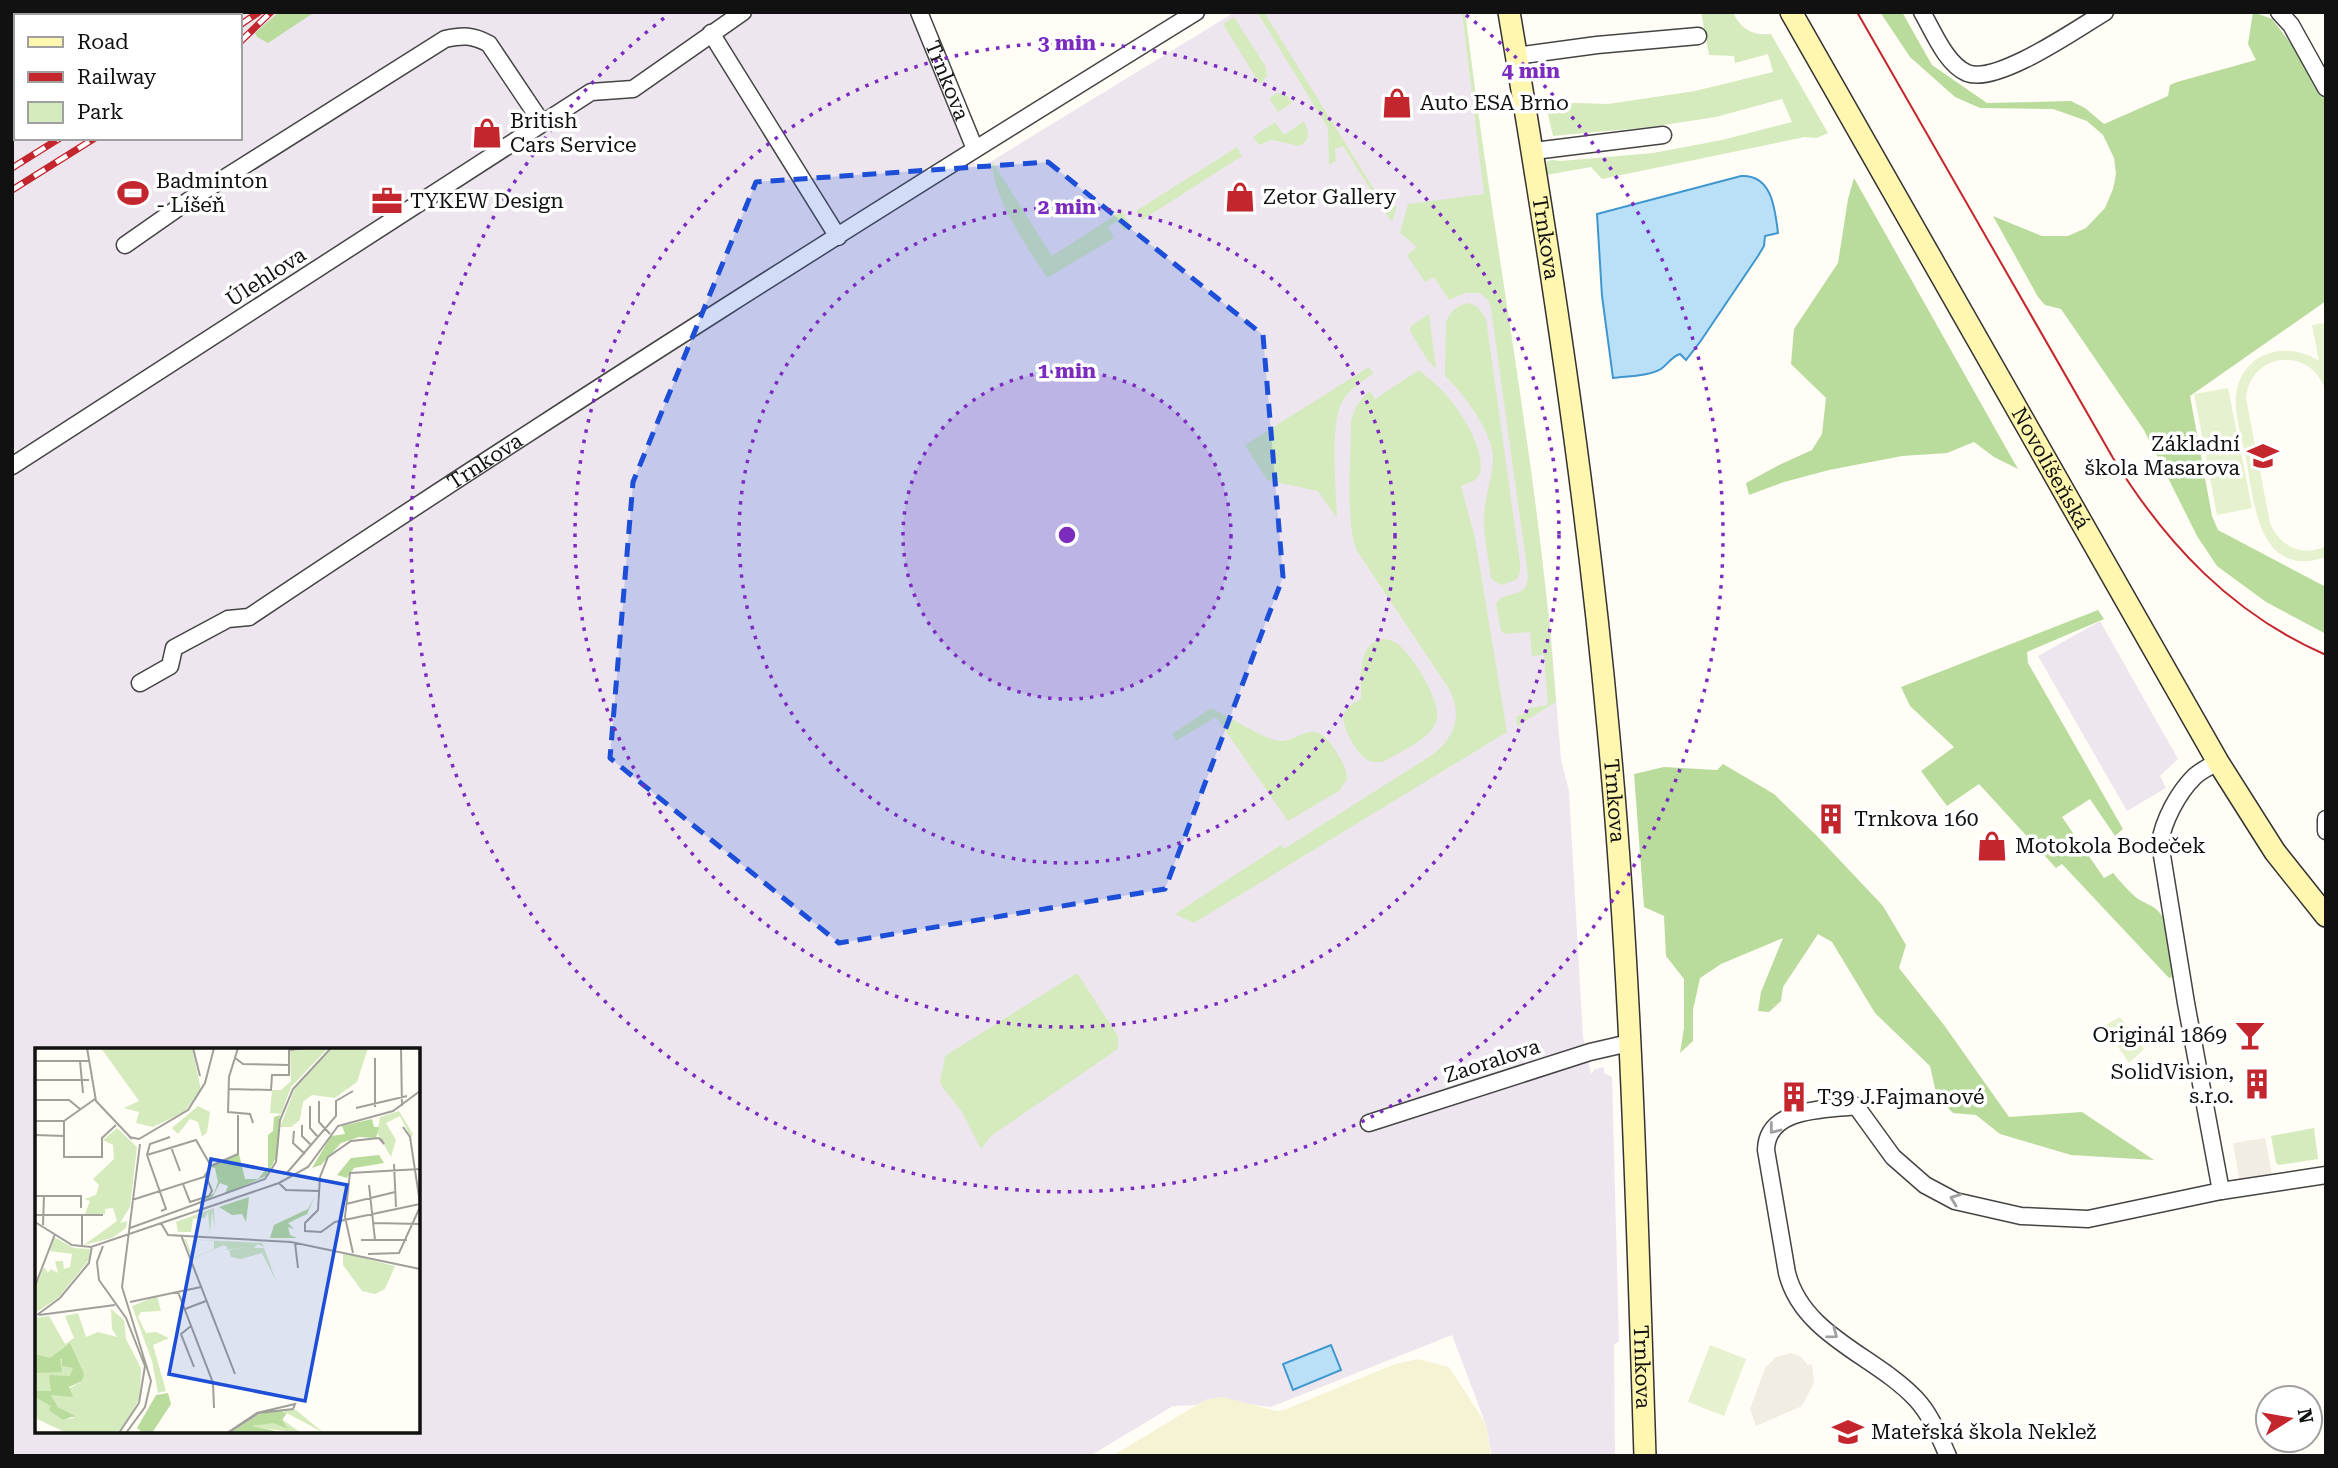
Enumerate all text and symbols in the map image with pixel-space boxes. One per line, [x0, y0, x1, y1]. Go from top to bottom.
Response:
legend [14, 14, 242, 140]
text: Road [77, 30, 129, 54]
text: 3 min [1038, 31, 1096, 55]
street label: Trnkova [920, 37, 974, 124]
text: 4 min [1502, 59, 1560, 83]
text: Railway [77, 65, 157, 89]
shop icon: Auto ESA Brno [1380, 86, 1414, 120]
place label: Auto ESA Brno [1420, 91, 1569, 115]
text: Park [77, 100, 123, 124]
place label: British Cars Service [510, 109, 636, 157]
shop icon: British Cars Service [470, 116, 504, 150]
place label: Badminton - Líšeň [156, 169, 268, 217]
sports icon: Badminton - Líšeň [116, 176, 150, 210]
shop icon: Zetor Gallery [1223, 180, 1257, 214]
office icon: TYKEW Design [370, 184, 404, 218]
place label: Zetor Gallery [1263, 185, 1397, 209]
place label: TYKEW Design [410, 189, 564, 213]
text: 2 min [1038, 195, 1096, 219]
street label: Trnkova [1527, 195, 1564, 282]
street label: Úlehlova [221, 241, 311, 312]
text: 1 min [1038, 359, 1096, 383]
street label: Novolíšeňská [2007, 403, 2095, 534]
street label: Trnkova [443, 428, 527, 494]
place label: Základní škola Masarova [2085, 432, 2241, 480]
school or university icon: Základní škola Masarova [2246, 439, 2280, 473]
centre of rings [1055, 523, 1079, 547]
street label: Trnkova [1599, 758, 1630, 844]
building icon: Trnkova 160 [1814, 802, 1848, 836]
place label: Trnkova 160 [1854, 807, 1979, 831]
shop icon: Motokola Bodeček [1975, 829, 2009, 863]
place label: Motokola Bodeček [2015, 834, 2206, 858]
bar icon: Originál 1869 [2233, 1018, 2267, 1052]
place label: Originál 1869 [2093, 1023, 2227, 1047]
street label: Zaoralova [1441, 1034, 1543, 1088]
inset map [35, 1048, 420, 1433]
place label: SolidVision, s.r.o. [2111, 1060, 2234, 1108]
building icon: SolidVision, s.r.o. [2240, 1067, 2274, 1101]
building icon: T39 J.Fajmanové [1777, 1080, 1811, 1114]
place label: T39 J.Fajmanové [1817, 1085, 1984, 1109]
one-way arrow [1770, 1121, 1783, 1134]
one-way arrow [1950, 1194, 1962, 1208]
street label: Trnkova [1629, 1325, 1655, 1410]
one-way arrow [1825, 1326, 1838, 1339]
north arrow [2254, 1384, 2324, 1454]
text: N [2293, 1406, 2318, 1426]
school or university icon: Mateřská škola Neklež [1831, 1415, 1865, 1449]
place label: Mateřská škola Neklež [1871, 1420, 2096, 1444]

